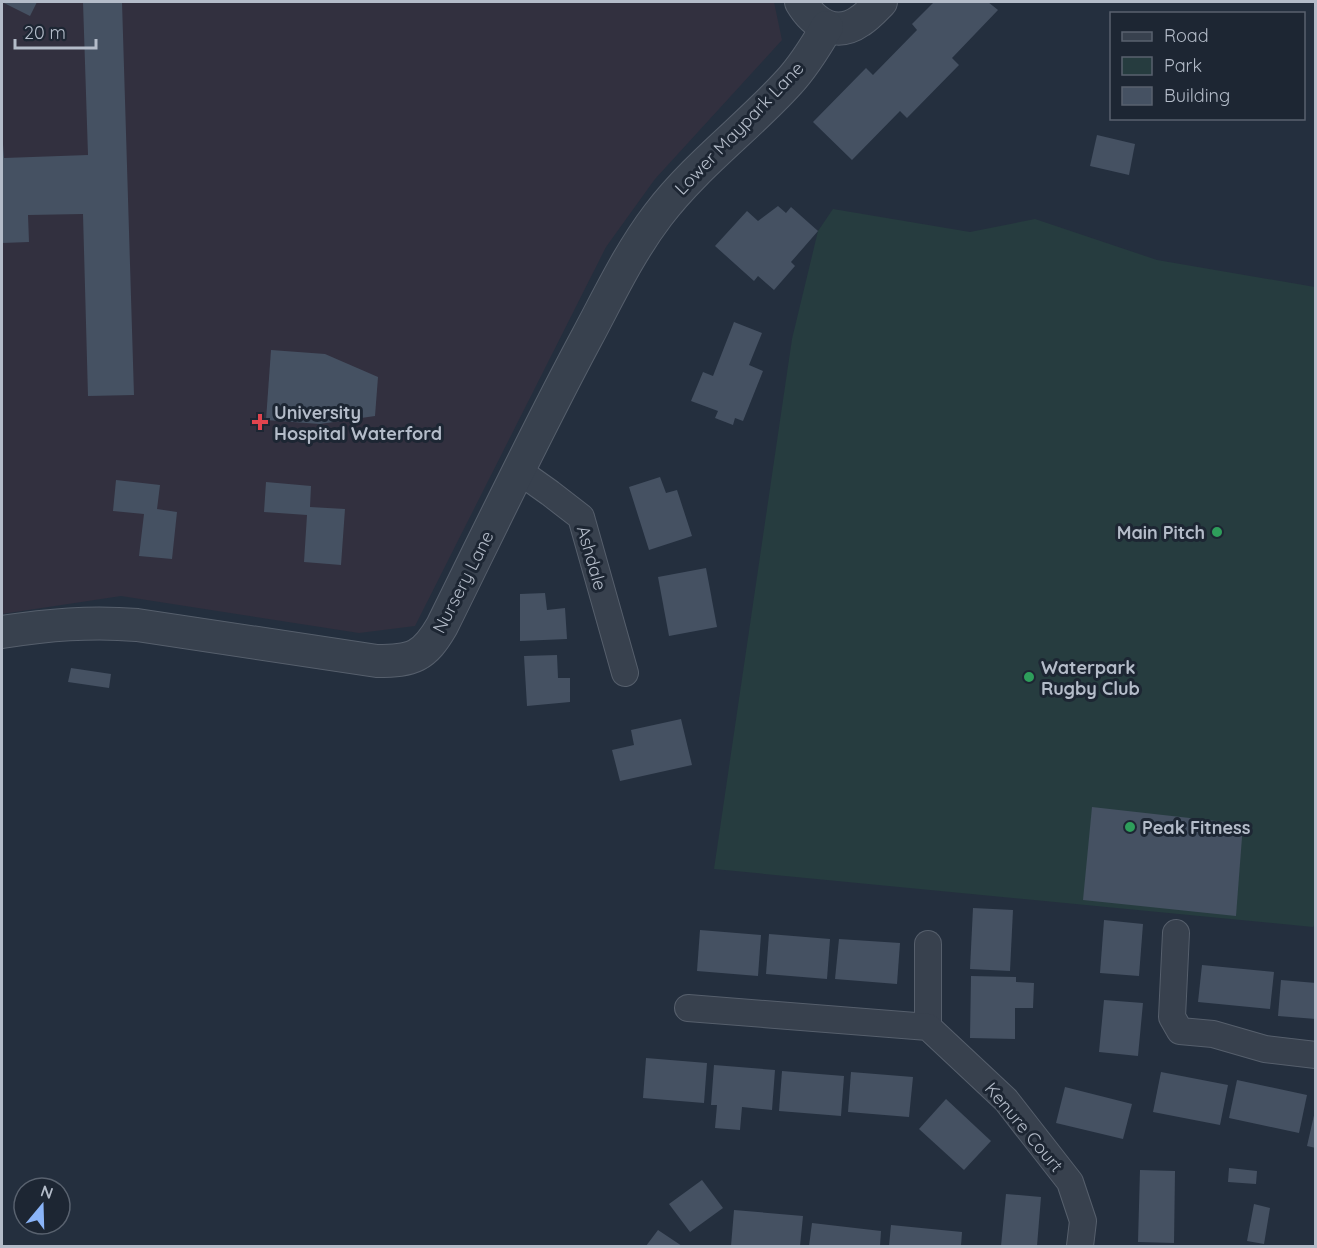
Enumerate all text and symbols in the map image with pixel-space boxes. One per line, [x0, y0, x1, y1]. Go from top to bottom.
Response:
scale bar [15, 12, 96, 50]
legend [1110, 12, 1305, 120]
text: 20 m [24, 21, 66, 44]
text: Road [1164, 24, 1209, 47]
text: Park [1164, 54, 1202, 77]
street label: Lower Maypark Lane [669, 57, 809, 199]
text: Building [1164, 84, 1230, 107]
place label: University Hospital Waterford [274, 401, 442, 445]
marker: University Hospital Waterford [251, 413, 269, 431]
place label: Main Pitch [1117, 521, 1205, 544]
street label: Ashdale [572, 523, 612, 593]
marker: Main Pitch [1210, 525, 1224, 539]
street label: Nursery Lane [427, 527, 499, 637]
place label: Waterpark Rugby Club [1041, 656, 1140, 700]
marker: Waterpark Rugby Club [1022, 670, 1036, 684]
place label: Peak Fitness [1142, 816, 1251, 839]
marker: Peak Fitness [1123, 820, 1137, 834]
street label: Kenure Court [980, 1077, 1068, 1177]
north arrow [12, 1176, 72, 1236]
text: N [38, 1180, 56, 1203]

